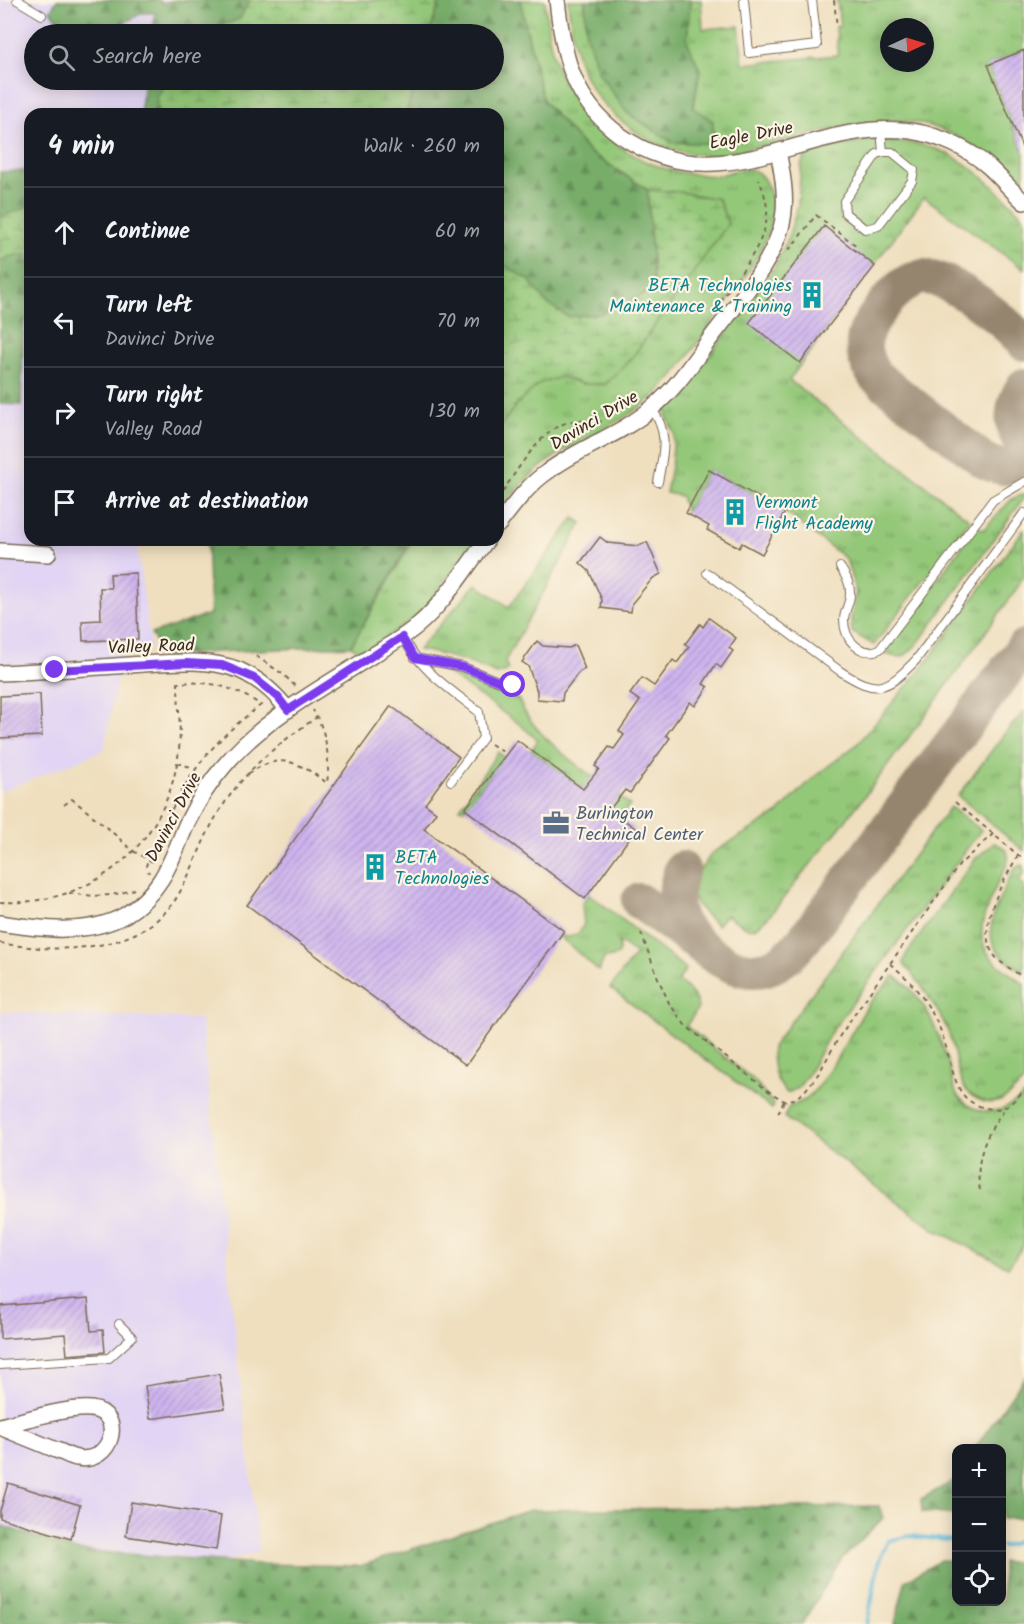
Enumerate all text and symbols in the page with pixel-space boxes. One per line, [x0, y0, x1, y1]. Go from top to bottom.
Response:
north arrow [880, 18, 934, 72]
search box [24, 24, 504, 90]
text: Search here [93, 40, 201, 75]
icon: search [45, 41, 78, 74]
street label: Eagle Drive [707, 114, 796, 159]
text: 4 min [48, 126, 115, 168]
text: Walk · 260 m [363, 131, 480, 163]
text: Continue [105, 215, 190, 250]
icon: ahead [48, 216, 81, 249]
text: 60 m [435, 216, 480, 248]
place label: BETA Technologies Maintenance & Training [609, 272, 792, 322]
building icon: BETA Technologies Maintenance & Training [797, 280, 827, 310]
text: Turn left [105, 289, 192, 324]
icon: left [48, 306, 81, 339]
text: 70 m [437, 306, 480, 338]
text: Davinci Drive [105, 324, 215, 356]
text: Turn right [105, 379, 203, 414]
street label: Davinci Drive [545, 383, 644, 459]
icon: right [48, 396, 81, 429]
text: 130 m [428, 396, 480, 428]
text: Valley Road [105, 414, 201, 446]
text: Arrive at destination [105, 485, 308, 520]
icon: arrive [48, 486, 81, 519]
place label: Vermont Flight Academy [755, 489, 873, 539]
building icon: Vermont Flight Academy [720, 497, 750, 527]
street label: Valley Road [107, 631, 196, 664]
route end [41, 656, 67, 682]
route start [499, 671, 525, 697]
street label: Davinci Drive [138, 767, 210, 868]
place label: Burlington Technical Center [576, 800, 704, 850]
office icon: Burlington Technical Center [541, 808, 571, 838]
place label: BETA Technologies [395, 844, 490, 894]
building icon: BETA Technologies [360, 852, 390, 882]
map controls [952, 1444, 1006, 1606]
button: + [952, 1444, 1006, 1498]
button: − [952, 1498, 1006, 1552]
button: locate [952, 1552, 1006, 1606]

